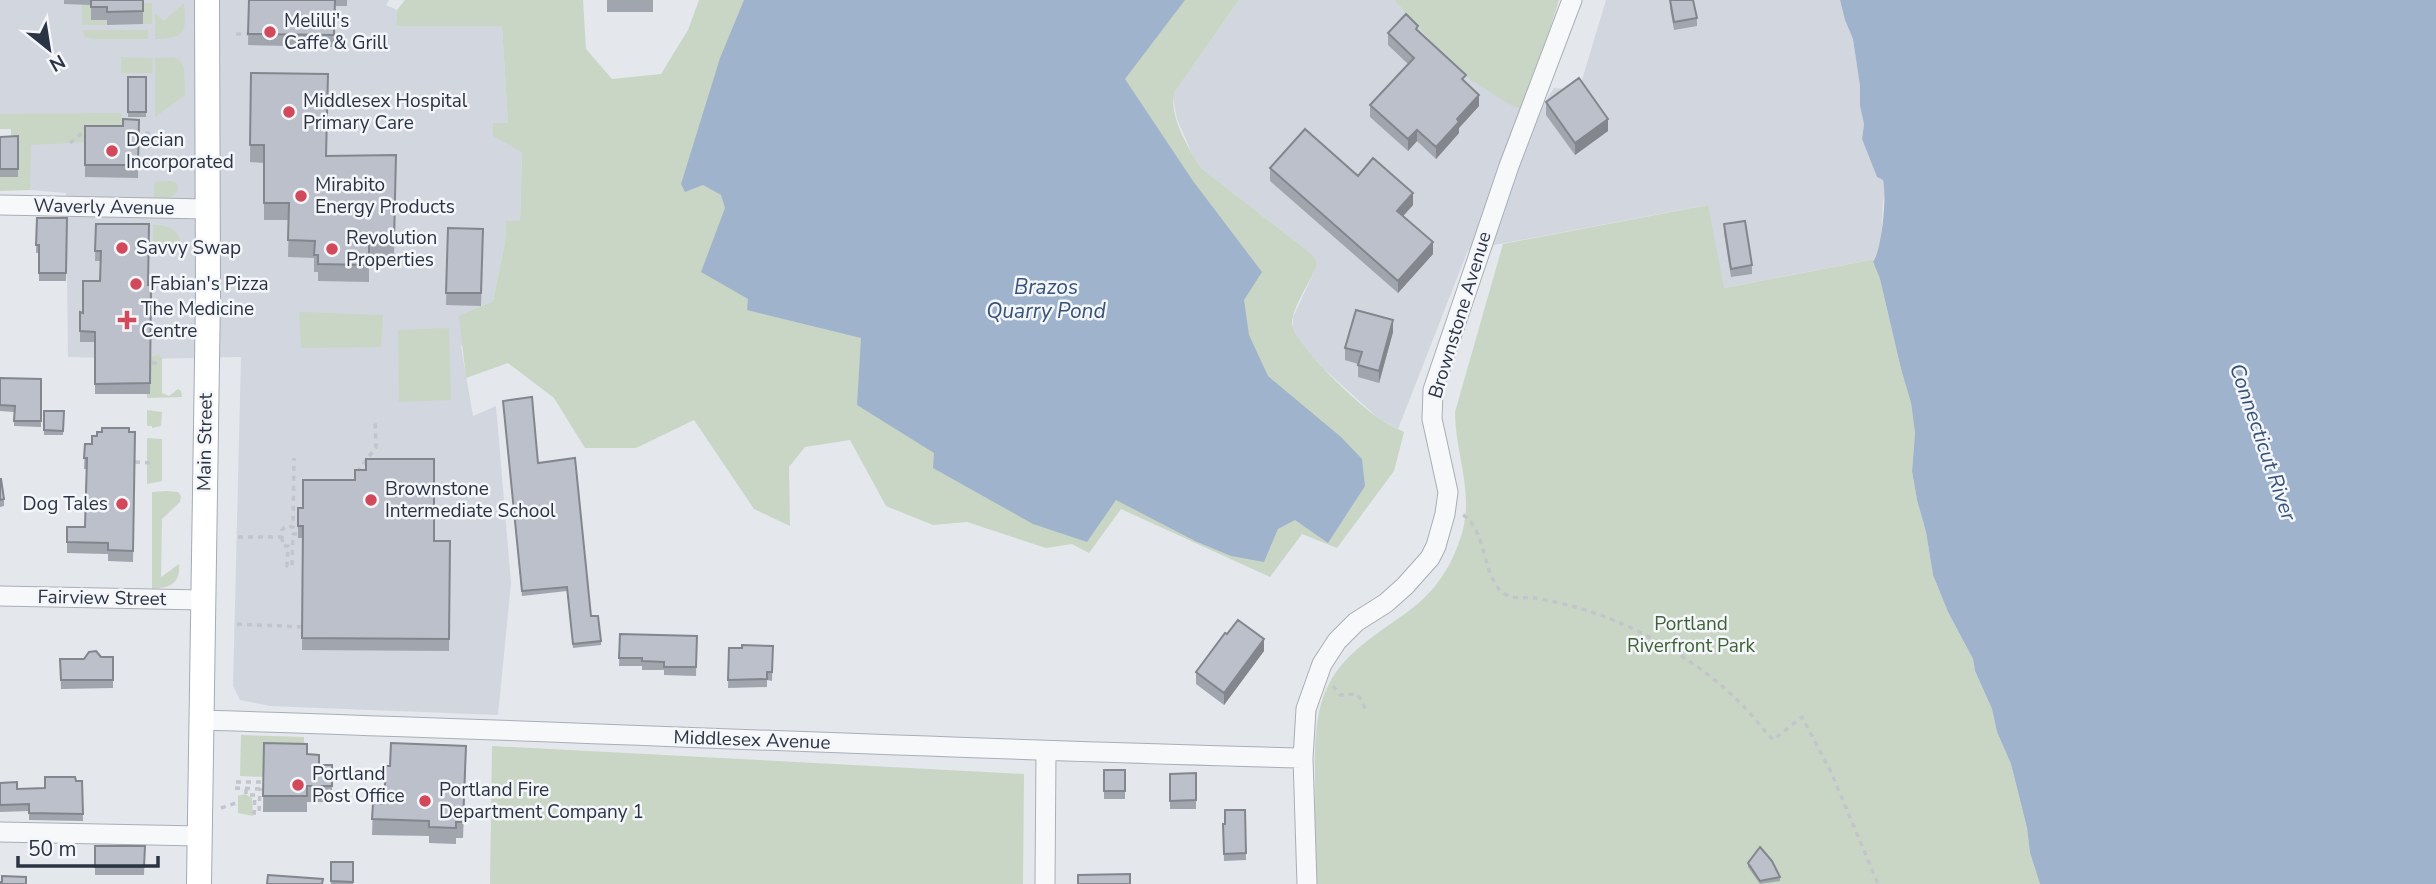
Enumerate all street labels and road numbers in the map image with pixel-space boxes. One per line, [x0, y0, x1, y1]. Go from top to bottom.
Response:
street label: Waverly Avenue [33, 193, 175, 221]
street label: Brownstone Avenue [1422, 228, 1498, 402]
street label: Main Street [191, 392, 219, 491]
street label: Fairview Street [37, 584, 167, 612]
street label: Middlesex Avenue [673, 724, 831, 756]

